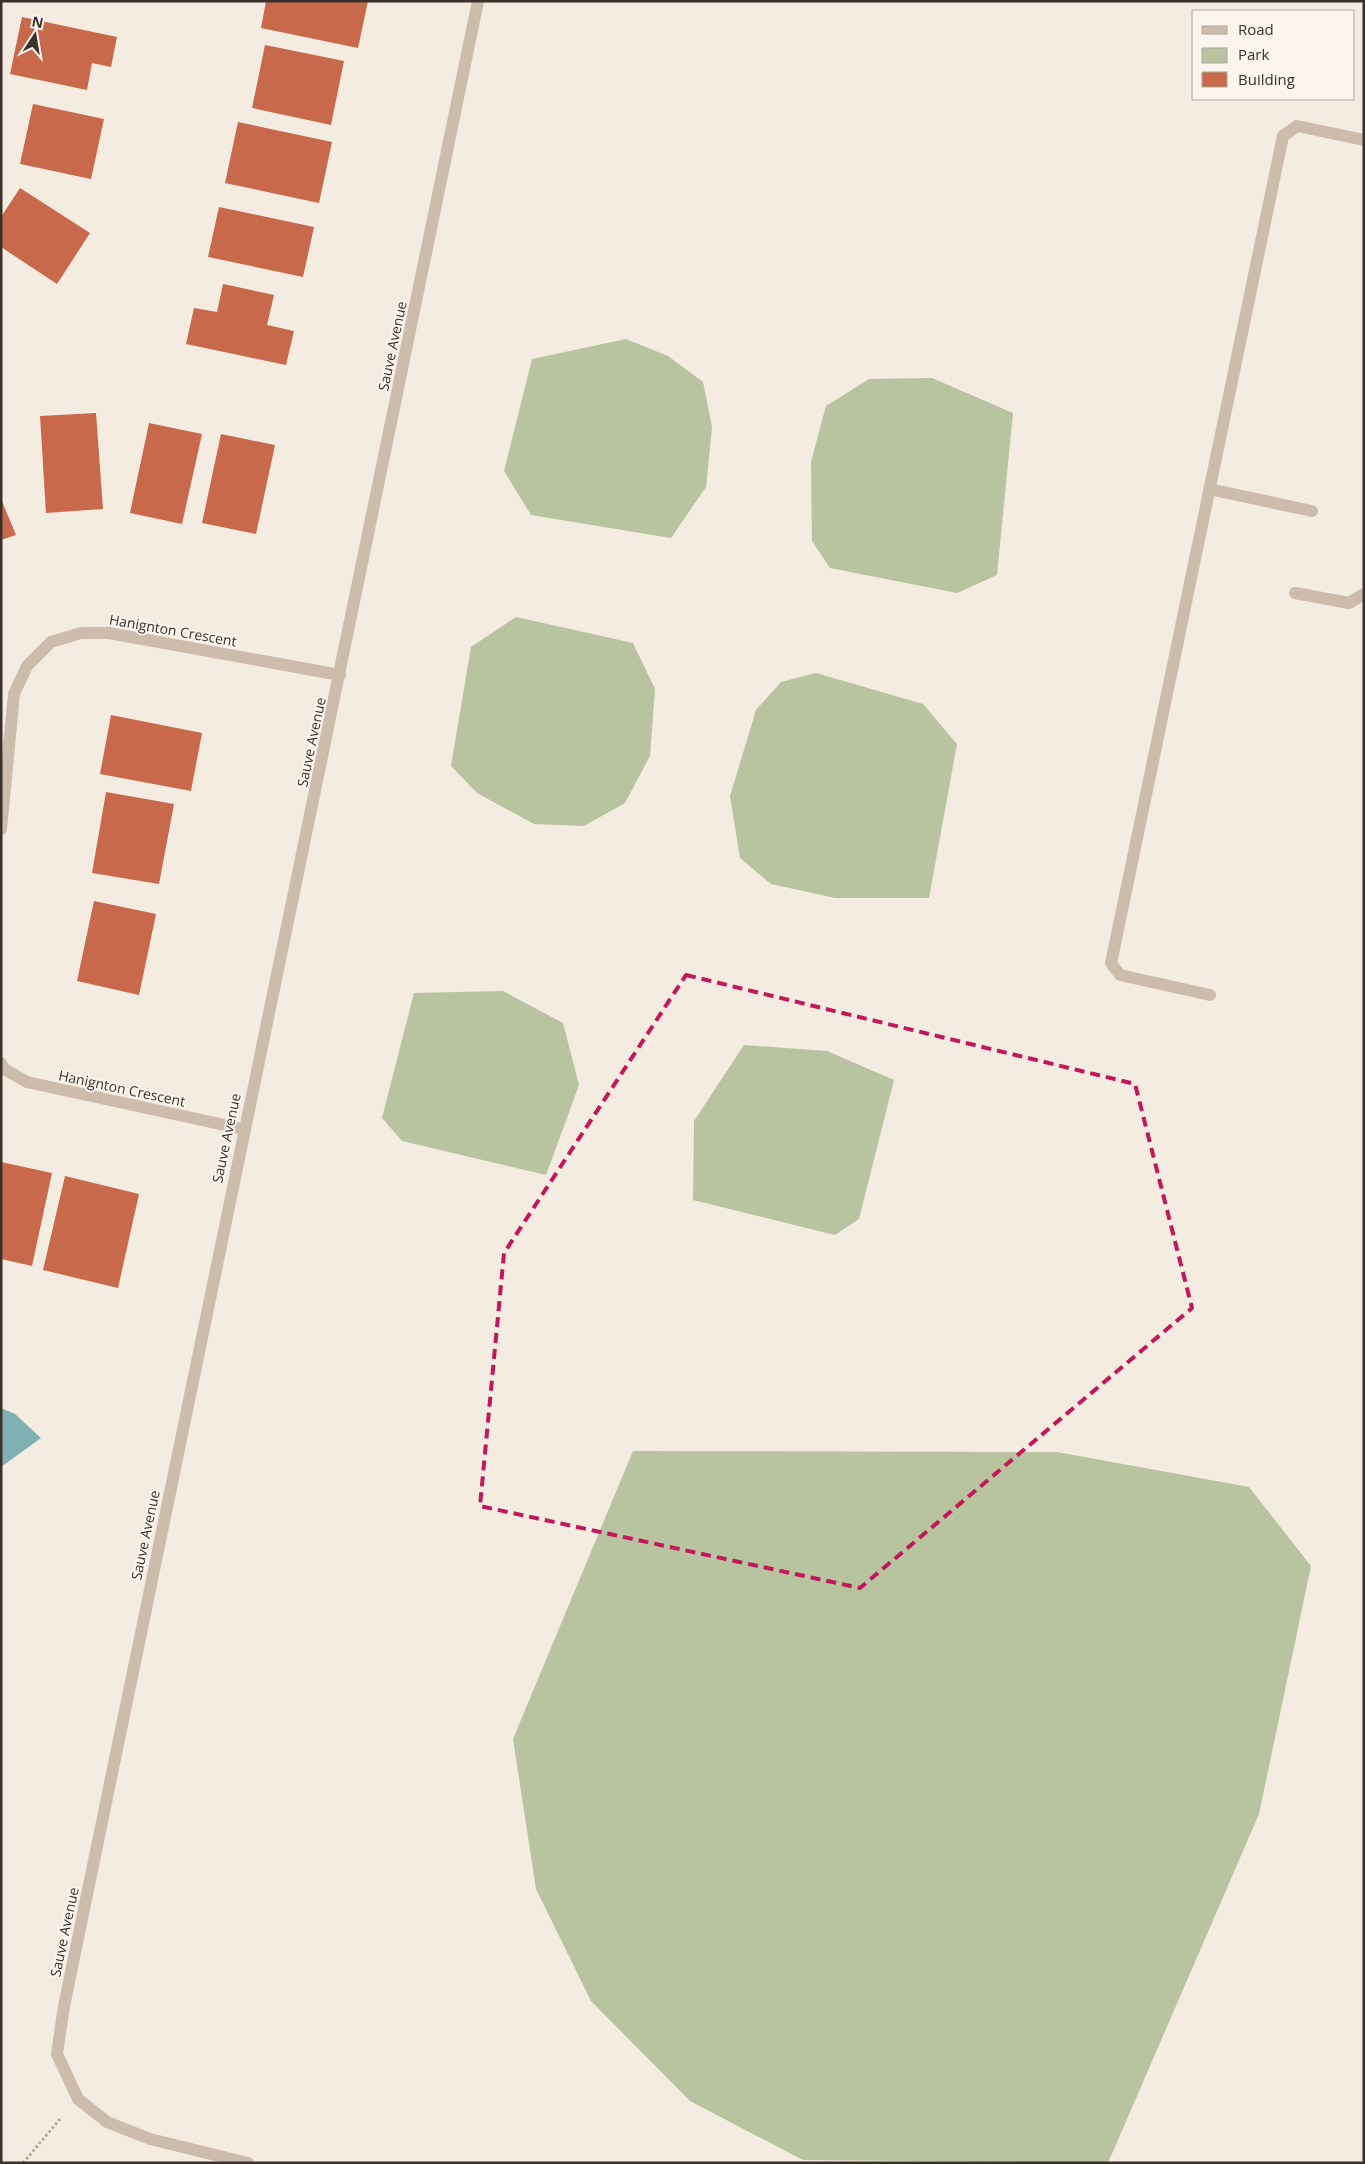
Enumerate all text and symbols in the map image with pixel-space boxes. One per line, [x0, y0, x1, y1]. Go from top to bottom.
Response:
north arrow [10, 10, 60, 60]
legend [1192, 10, 1355, 100]
text: N [30, 11, 45, 32]
text: Road [1238, 19, 1274, 39]
text: Park [1238, 44, 1269, 64]
text: Building [1238, 69, 1295, 89]
street label: Sauve Avenue [373, 299, 411, 393]
street label: Hanignton Crescent [108, 609, 238, 651]
street label: Sauve Avenue [292, 695, 330, 789]
street label: Hanignton Crescent [57, 1065, 187, 1111]
street label: Sauve Avenue [207, 1091, 245, 1185]
street label: Sauve Avenue [126, 1488, 164, 1582]
street label: Sauve Avenue [45, 1885, 83, 1979]

